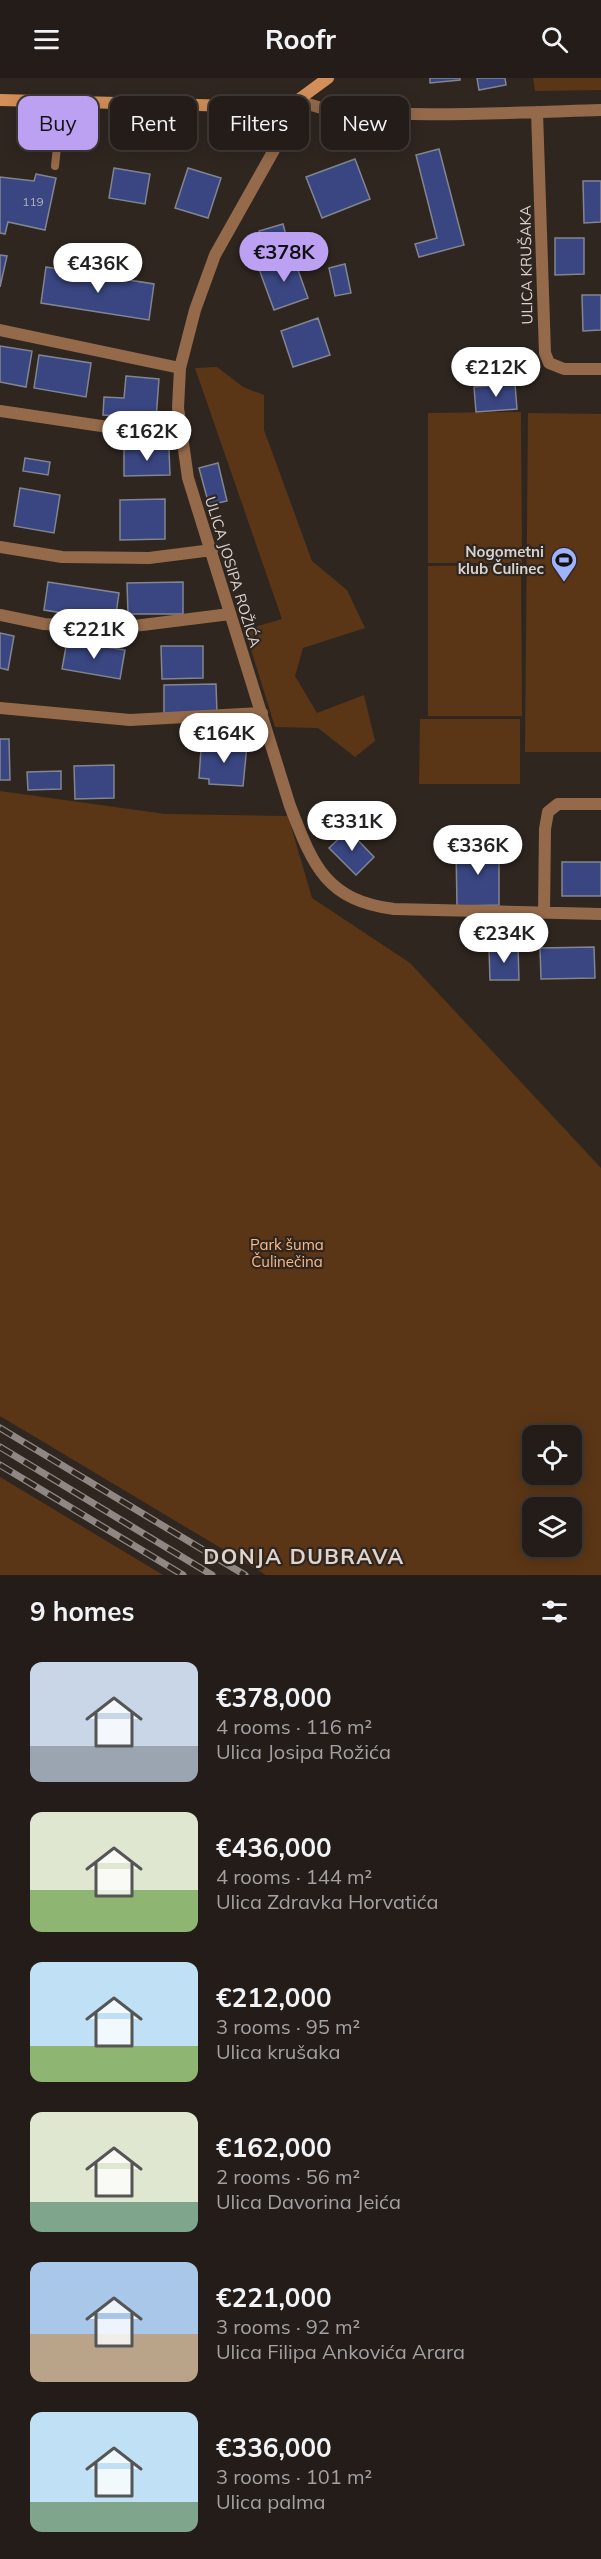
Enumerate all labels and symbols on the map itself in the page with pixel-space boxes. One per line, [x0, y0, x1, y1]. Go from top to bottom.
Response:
house number: 119 [22, 194, 44, 209]
street label: ULICA KRUŠAKA [515, 205, 537, 325]
pin: €378K [242, 232, 326, 283]
pin: €436K [56, 243, 140, 294]
pin: €212K [454, 347, 538, 398]
pin: €162K [105, 411, 189, 462]
street label: ULICA JOSIPA ROŽIĆA [201, 494, 265, 650]
place label: Nogometni klub Čulinec [458, 542, 544, 578]
sports icon: Nogometni klub Čulinec [549, 545, 579, 583]
pin: €221K [52, 609, 136, 660]
pin: €164K [182, 713, 266, 764]
pin: €331K [310, 801, 394, 852]
pin: €336K [436, 825, 520, 876]
pin: €234K [462, 913, 546, 964]
park label: Park šuma Čulinečina [250, 1235, 324, 1271]
district label: DONJA DUBRAVA [203, 1543, 405, 1569]

